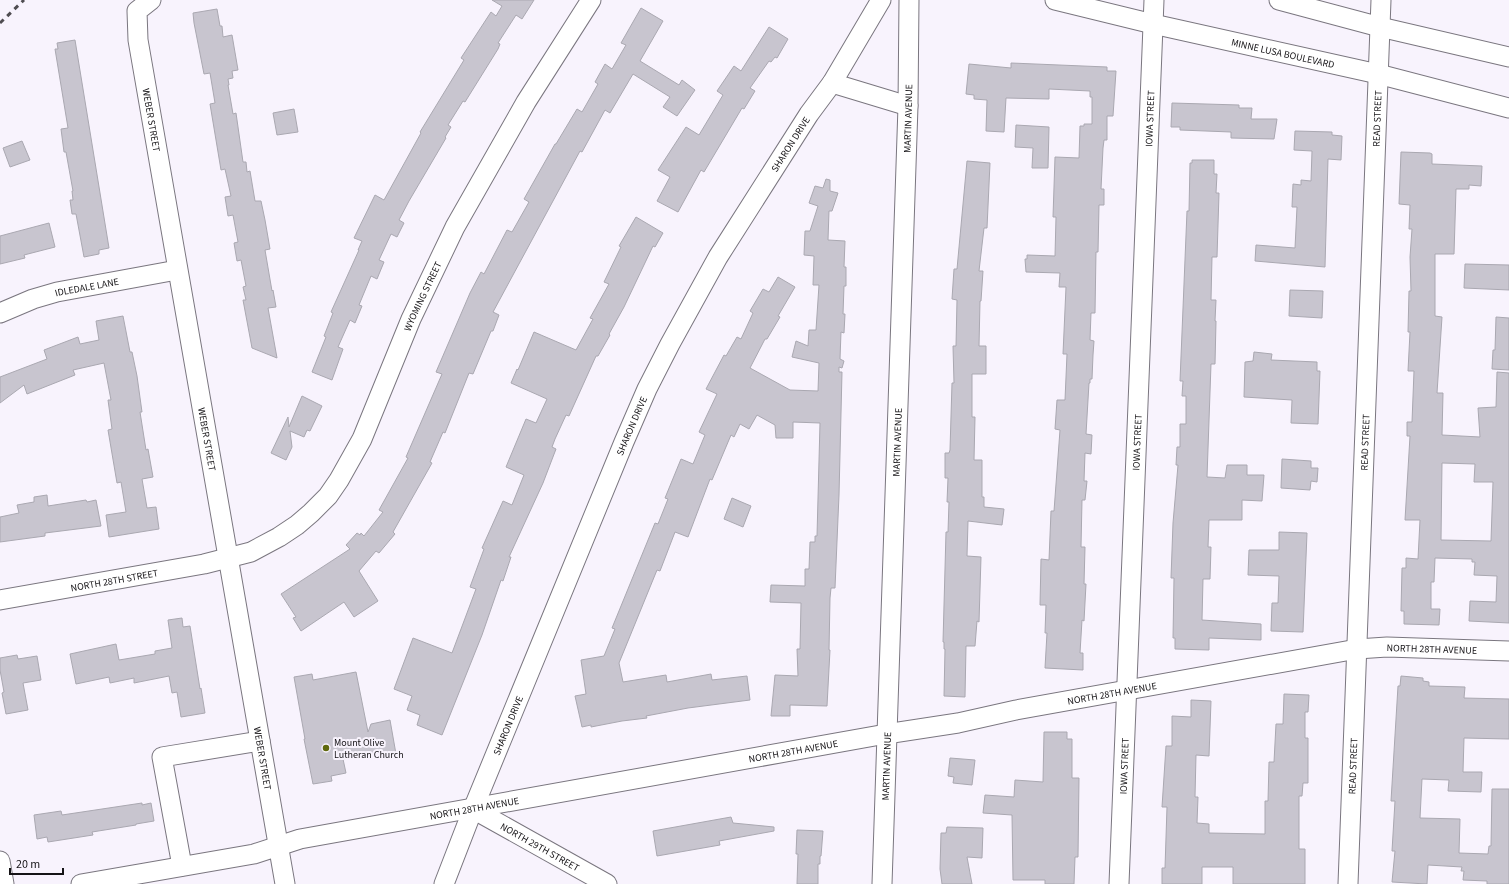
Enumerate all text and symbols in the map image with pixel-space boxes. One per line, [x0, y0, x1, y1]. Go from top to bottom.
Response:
street label: MINNE LUSA BOULEVARD [1230, 36, 1336, 72]
street label: MARTIN AVENUE [900, 84, 916, 153]
street label: WEBER STREET [139, 87, 163, 154]
street label: IOWA STREET [1142, 89, 1158, 147]
street label: READ STREET [1370, 89, 1386, 147]
street label: SHARON DRIVE [768, 114, 814, 175]
street label: WYOMING STREET [401, 259, 446, 334]
street label: IDLEDALE LANE [53, 275, 120, 300]
street label: SHARON DRIVE [613, 394, 651, 458]
street label: WEBER STREET [194, 407, 219, 473]
street label: MARTIN AVENUE [890, 408, 906, 477]
street label: IOWA STREET [1129, 413, 1146, 471]
street label: READ STREET [1357, 413, 1374, 471]
street label: NORTH 28TH STREET [70, 566, 160, 595]
street label: NORTH 28TH AVENUE [1386, 641, 1477, 658]
street label: NORTH 28TH AVENUE [1066, 679, 1158, 709]
street label: SHARON DRIVE [490, 694, 527, 757]
street label: WEBER STREET [250, 726, 275, 792]
street label: MARTIN AVENUE [879, 732, 895, 801]
place label: Mount Olive Lutheran Church [334, 736, 404, 762]
street label: NORTH 28TH AVENUE [748, 737, 839, 766]
street label: IOWA STREET [1117, 737, 1133, 795]
street label: READ STREET [1345, 737, 1361, 795]
marker: Mount Olive Lutheran Church [321, 743, 331, 753]
street label: NORTH 28TH AVENUE [429, 794, 520, 824]
street label: NORTH 29TH STREET [498, 820, 582, 876]
scale bar [10, 850, 63, 876]
text: 20 m [16, 856, 40, 873]

